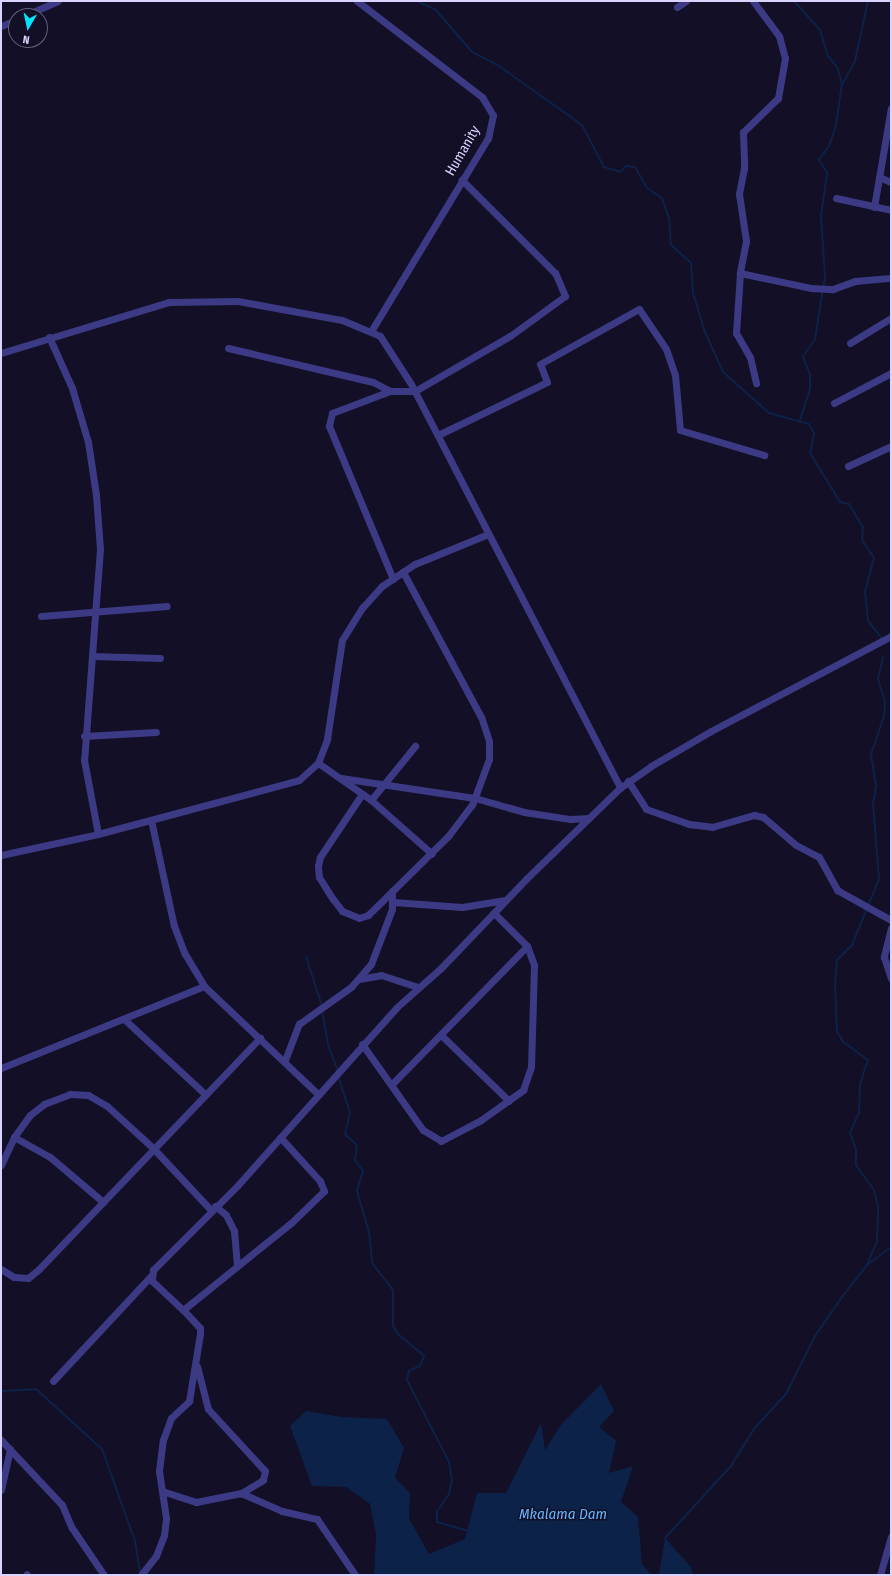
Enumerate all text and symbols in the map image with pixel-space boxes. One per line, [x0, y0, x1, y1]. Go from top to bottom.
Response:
north arrow [8, 8, 48, 48]
text: N [22, 32, 30, 46]
street label: Humanity [442, 123, 484, 179]
water label: Mkalama Dam [519, 1506, 607, 1524]

